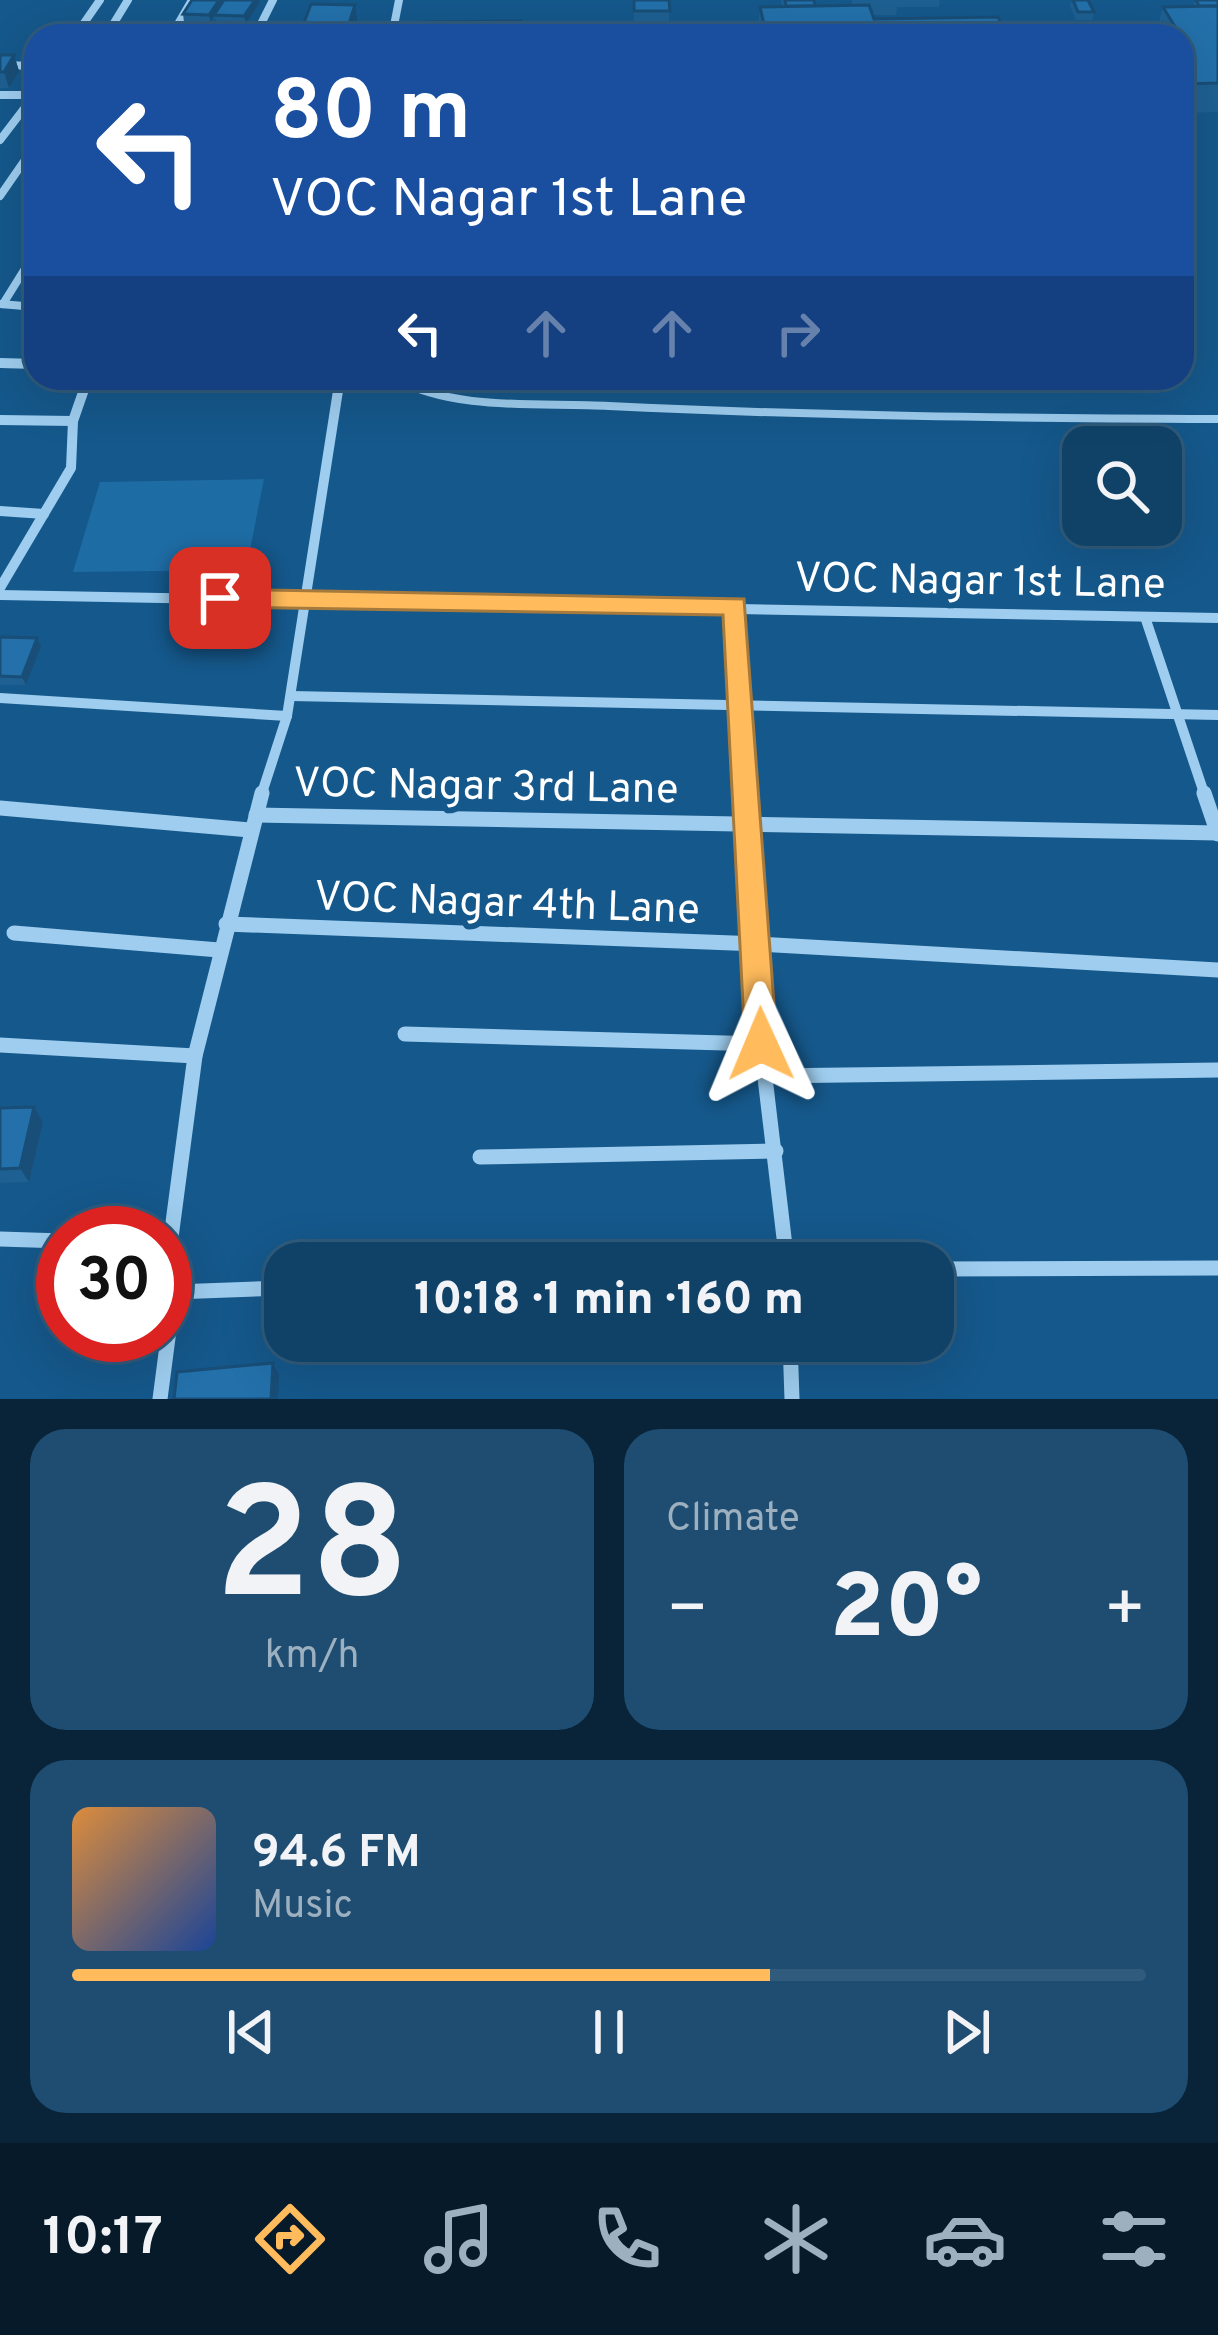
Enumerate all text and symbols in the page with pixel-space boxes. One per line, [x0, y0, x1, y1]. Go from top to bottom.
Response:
text: 80 m [270, 63, 471, 169]
icon: left [72, 72, 228, 228]
text: VOC Nagar 1st Lane [270, 167, 747, 236]
icon: left [387, 300, 453, 366]
icon: ahead [513, 300, 579, 366]
icon: ahead [639, 300, 705, 366]
icon: right [765, 300, 831, 366]
map controls [1062, 426, 1182, 546]
button: search [1062, 426, 1182, 546]
pin [169, 547, 271, 649]
street label: VOC Nagar 1st Lane [794, 554, 1166, 613]
icon: arrive [187, 565, 253, 631]
street label: VOC Nagar 3rd Lane [293, 759, 679, 818]
street label: VOC Nagar 4th Lane [313, 872, 701, 939]
position arrow [698, 981, 824, 1107]
speed limit sign: 30 [36, 1206, 192, 1362]
text: 10:18 · 1 min · 160 m [414, 1273, 804, 1330]
text: 28 [215, 1456, 409, 1654]
text: Climate [666, 1496, 800, 1545]
text: 20° [830, 1556, 982, 1669]
text: − [666, 1571, 709, 1654]
text: + [1103, 1571, 1146, 1654]
text: km/h [265, 1633, 359, 1682]
text: 94.6 FM [252, 1826, 421, 1883]
text: Music [252, 1883, 353, 1932]
icon: previous [218, 1999, 284, 2065]
icon: pause [576, 1999, 642, 2065]
icon: next [934, 1999, 1000, 2065]
icon: directions [248, 2197, 332, 2281]
icon: music [417, 2197, 501, 2281]
icon: phone [585, 2197, 669, 2281]
icon: climate [754, 2197, 838, 2281]
icon: car [923, 2197, 1007, 2281]
icon: filters [1092, 2197, 1176, 2281]
text: 10:17 [42, 2205, 163, 2274]

